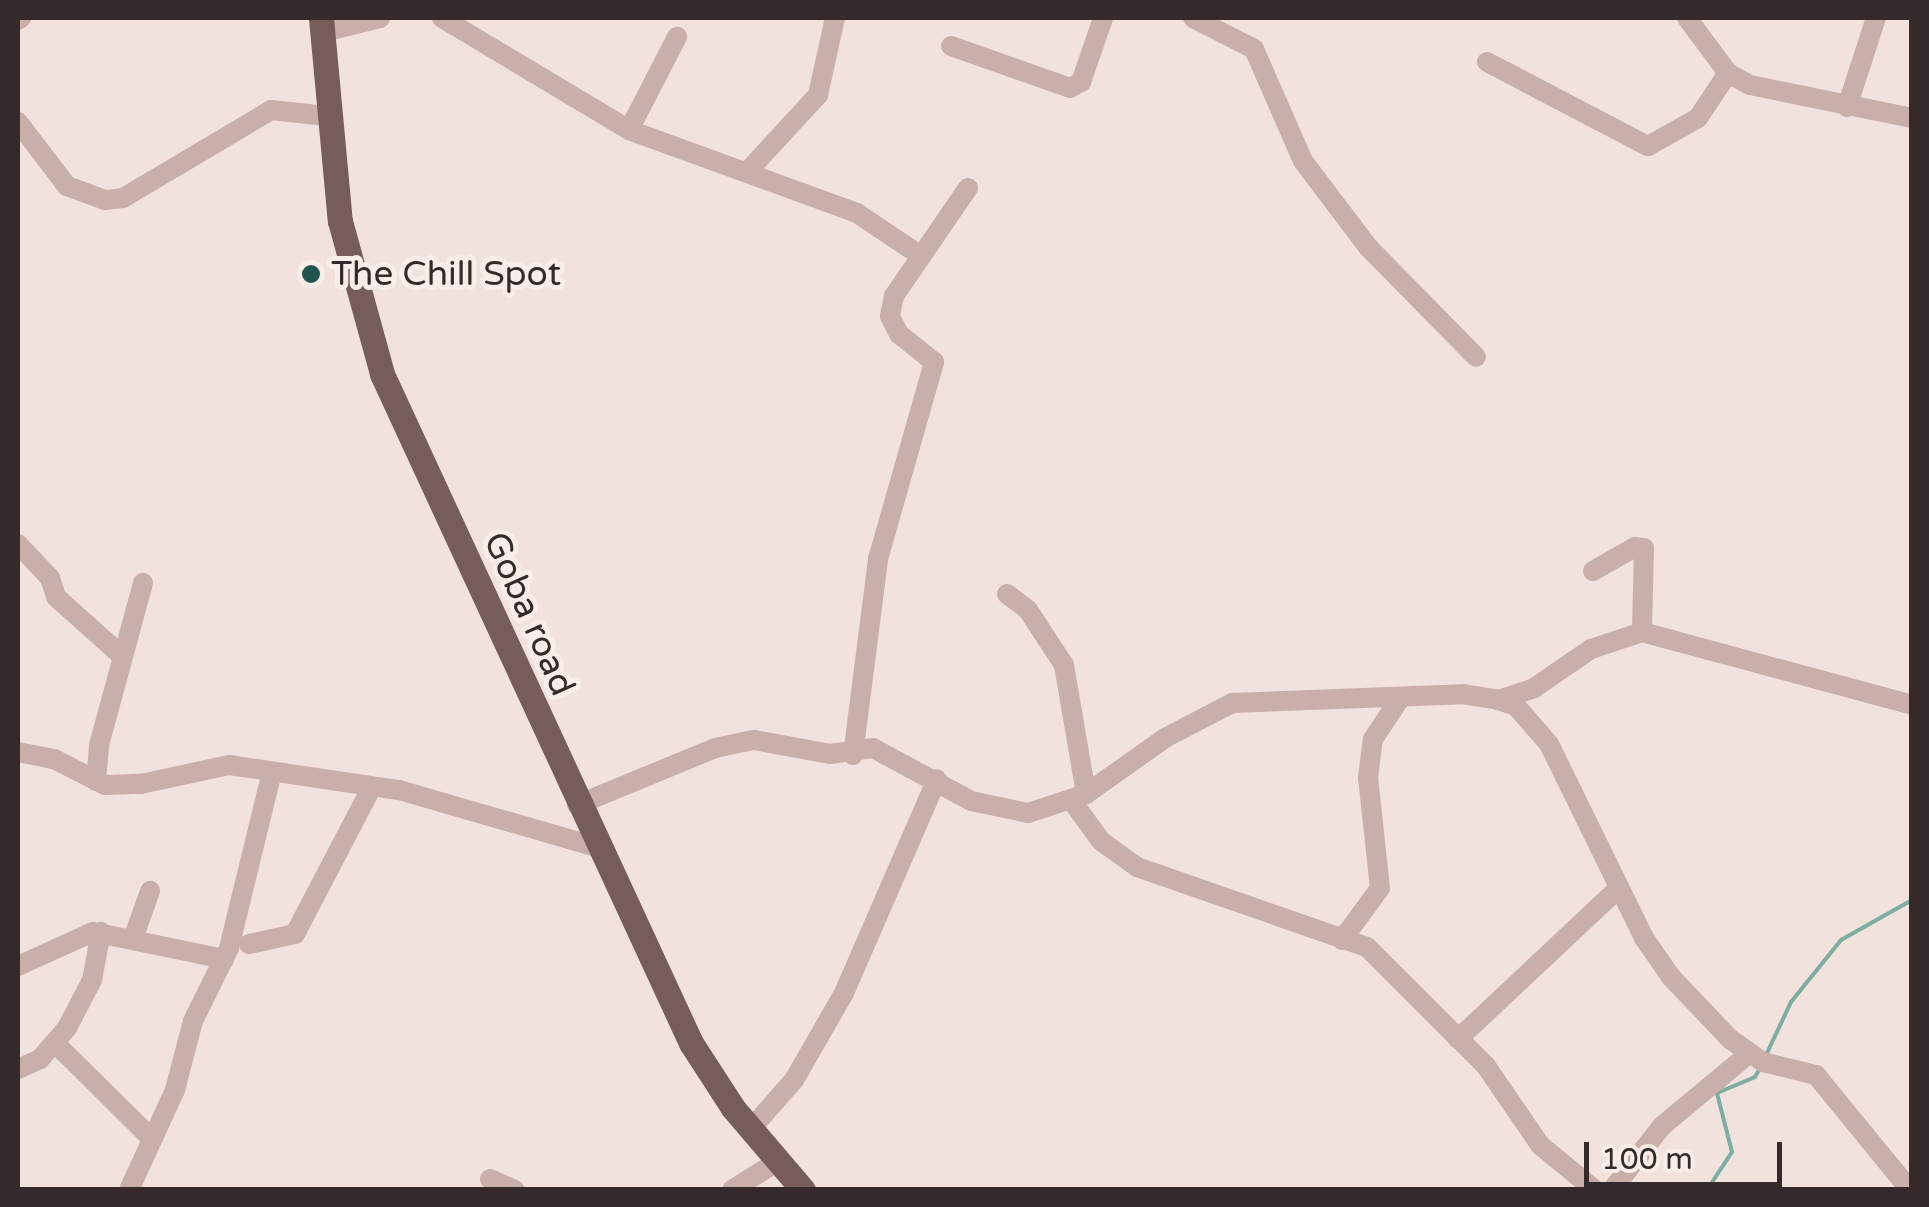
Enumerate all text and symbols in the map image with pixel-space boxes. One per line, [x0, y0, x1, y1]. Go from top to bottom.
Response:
place label: The Chill Spot [331, 253, 561, 295]
marker: The Chill Spot [300, 263, 322, 285]
street label: Goba road [474, 526, 584, 702]
scale bar [1589, 1122, 1786, 1184]
text: 100 m [1601, 1141, 1693, 1178]

